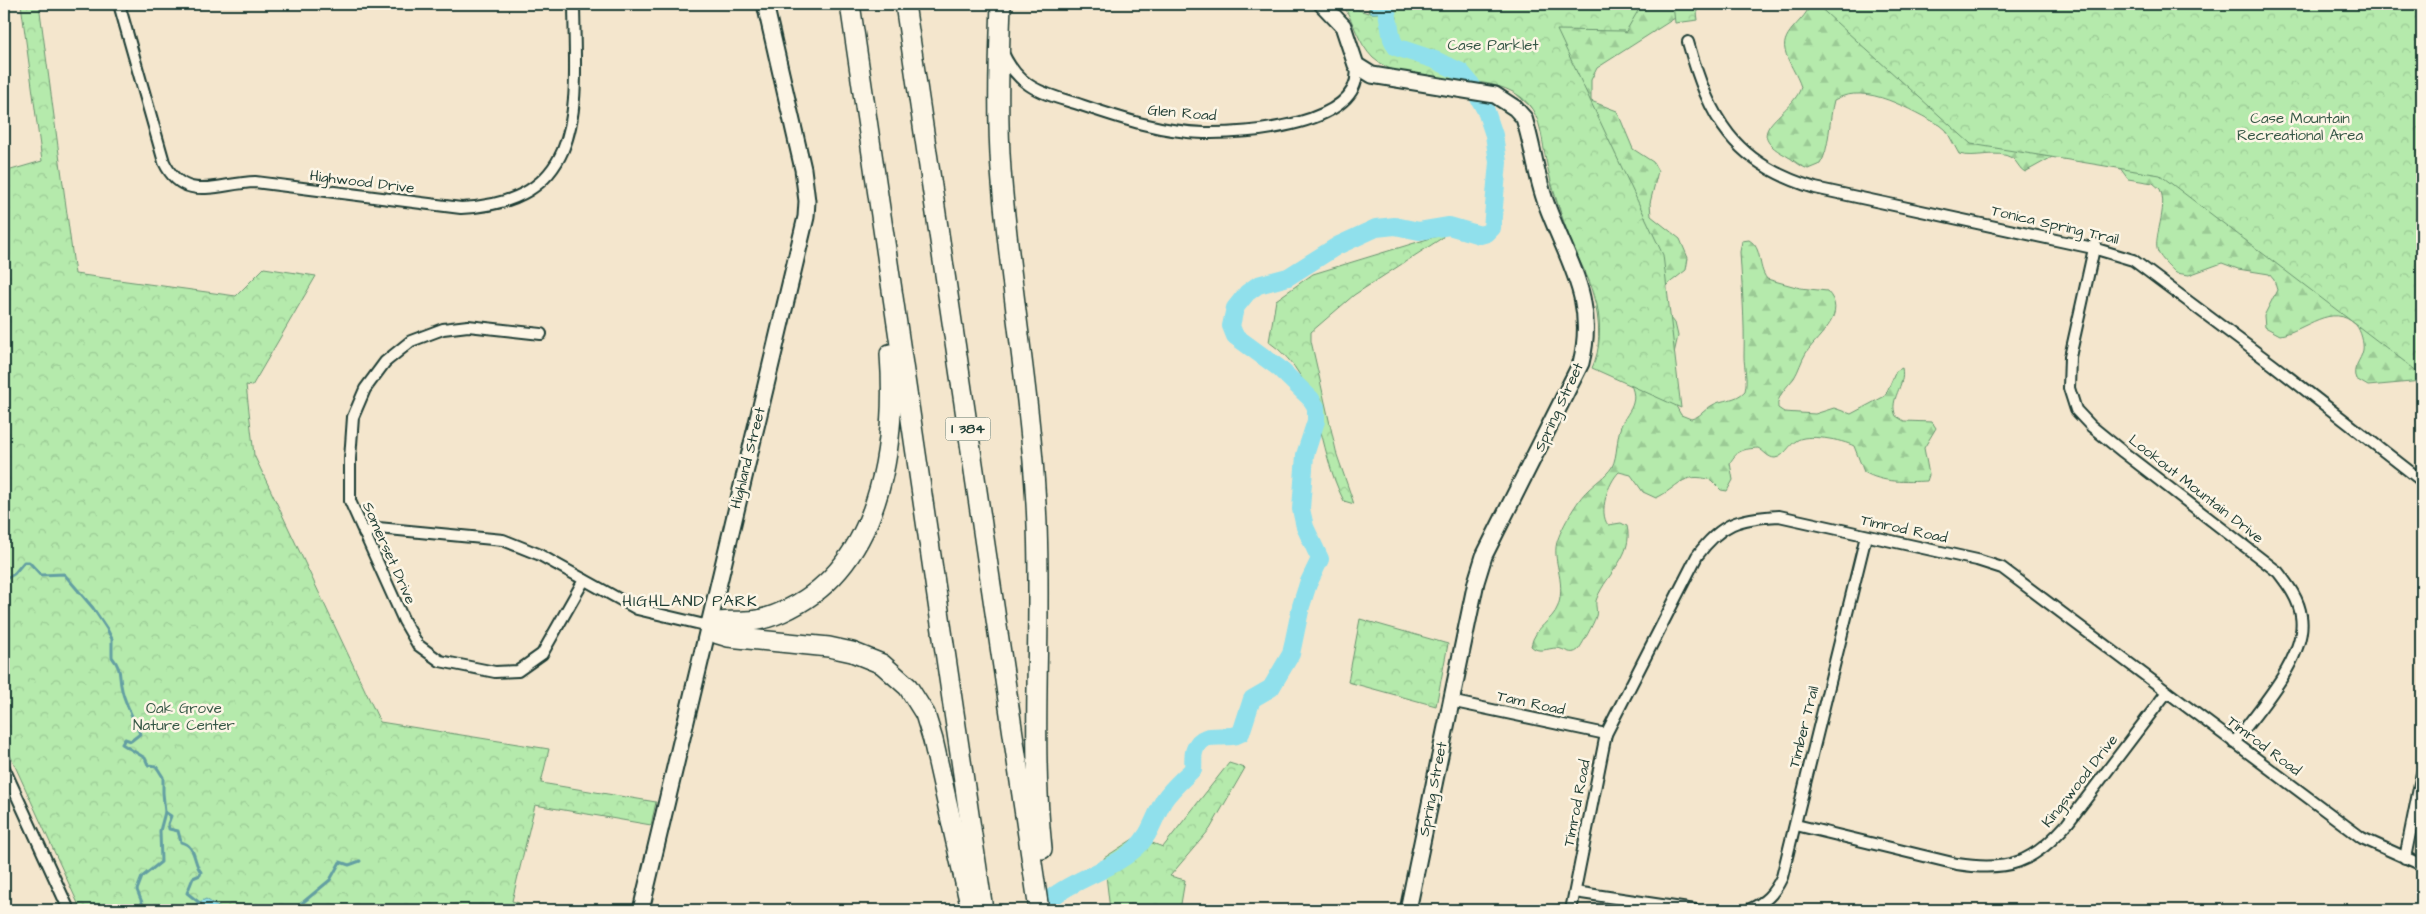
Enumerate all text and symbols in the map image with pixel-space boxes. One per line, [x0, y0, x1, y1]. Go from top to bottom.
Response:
park label: Case Parklet [1447, 35, 1539, 56]
street label: Glen Road [1147, 100, 1217, 126]
park label: Case Mountain Recreational Area [2237, 108, 2363, 146]
street label: Highwood Drive [308, 165, 416, 200]
street label: Tonica Spring Trail [1989, 200, 2121, 251]
street label: Spring Street [1529, 359, 1590, 455]
street label: Highland Street [725, 405, 772, 511]
road number: I 384 [946, 418, 990, 440]
street label: Lookout Mountain Drive [2124, 430, 2268, 548]
street label: Somerset Drive [357, 498, 421, 608]
street label: Timrod Road [1859, 510, 1950, 548]
district label: HIGHLAND PARK [622, 590, 758, 612]
street label: Timber Trail [1784, 684, 1824, 770]
street label: Tam Road [1495, 686, 1567, 721]
park label: Oak Grove Nature Center [133, 698, 235, 736]
street label: Timrod Road [2222, 711, 2306, 781]
street label: Kingswood Drive [2037, 730, 2124, 833]
street label: Spring Street [1414, 740, 1453, 838]
street label: Timrod Road [1558, 757, 1596, 848]

